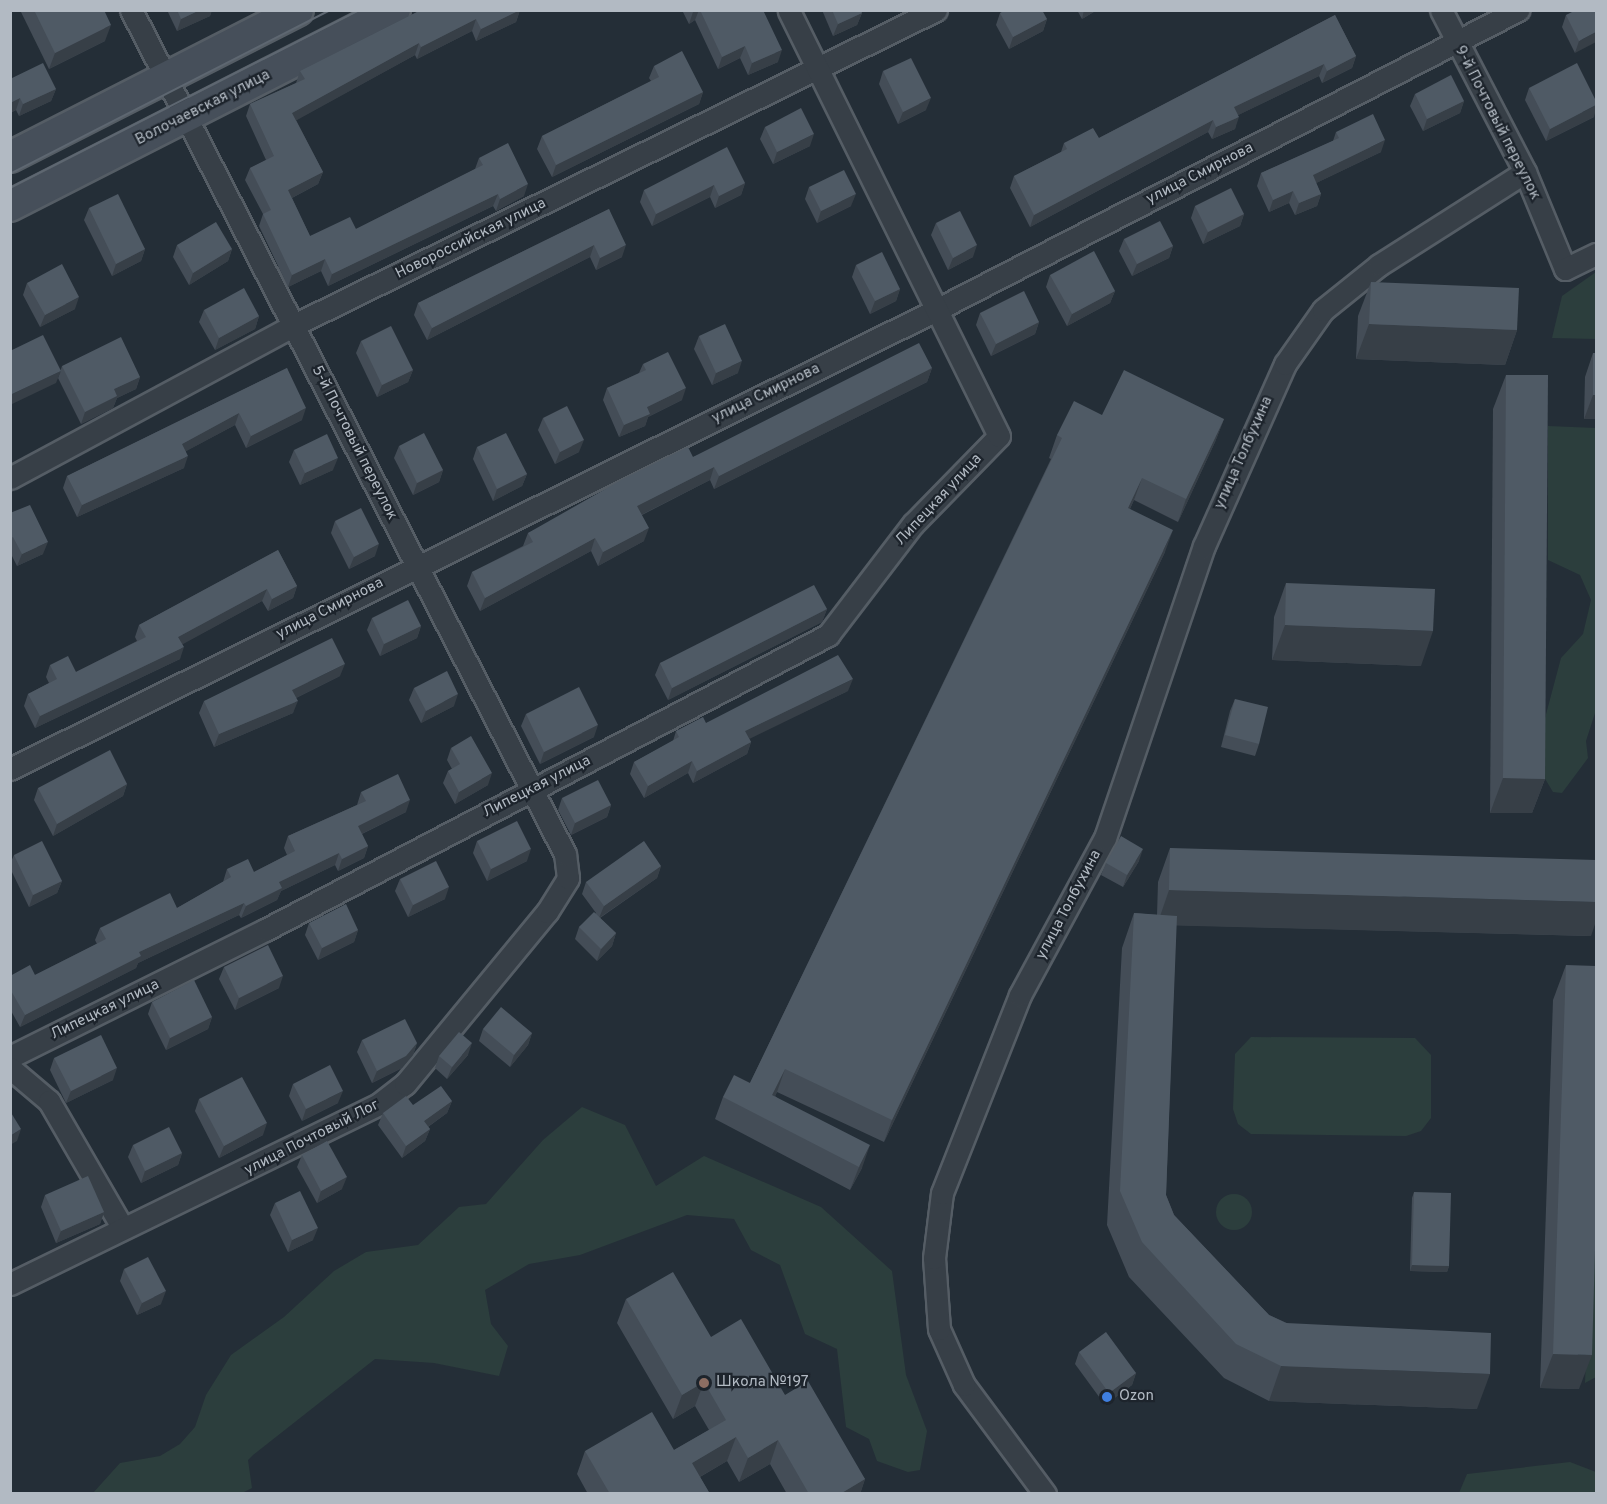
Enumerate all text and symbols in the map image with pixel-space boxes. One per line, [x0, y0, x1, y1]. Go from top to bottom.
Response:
street label: 9-й Почтовый переулок [1450, 43, 1544, 203]
street label: Волочаевская улица [133, 66, 273, 150]
street label: улица Смирнова [1143, 139, 1257, 209]
street label: Новороссийская улица [393, 195, 549, 283]
street label: улица Смирнова [709, 360, 823, 428]
street label: 5-й Почтовый переулок [307, 363, 401, 523]
street label: улица Толбухина [1211, 394, 1277, 512]
street label: Липецкая улица [892, 451, 986, 549]
street label: улица Смирнова [273, 574, 387, 644]
street label: Липецкая улица [480, 752, 594, 822]
street label: улица Толбухина [1032, 847, 1106, 963]
street label: Липецкая улица [48, 976, 162, 1044]
street label: улица Почтовый Лог [242, 1096, 382, 1180]
place label: Школа №197 [716, 1374, 809, 1392]
marker: Школа №197 [697, 1376, 711, 1390]
place label: Ozon [1119, 1388, 1154, 1406]
marker: Ozon [1100, 1390, 1114, 1404]

